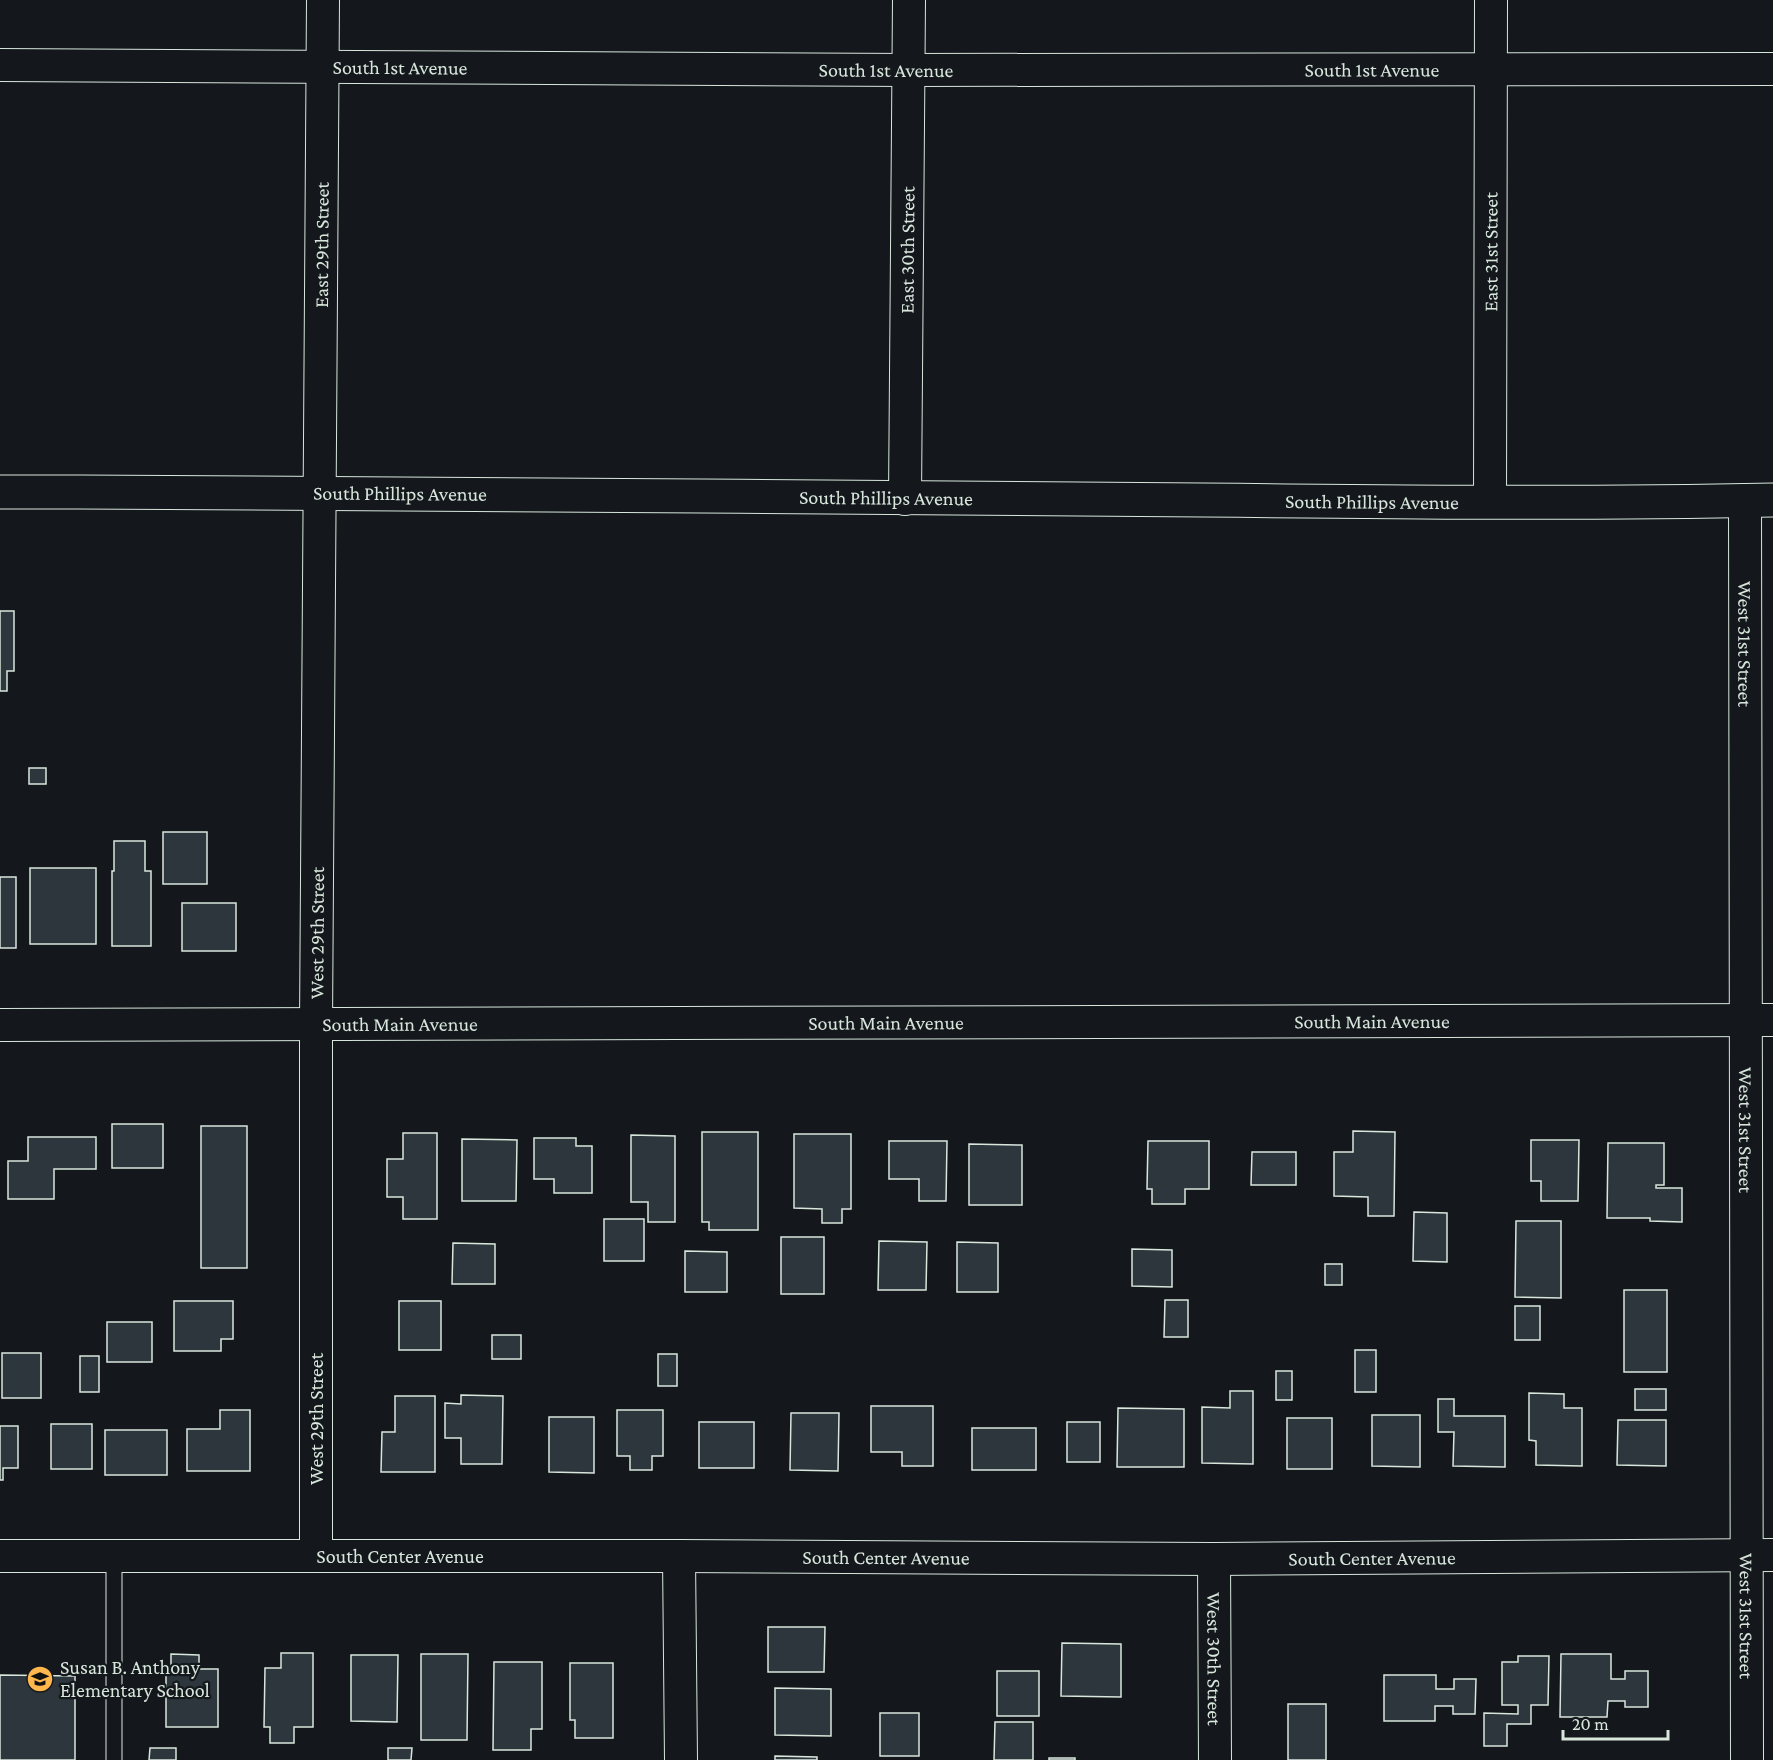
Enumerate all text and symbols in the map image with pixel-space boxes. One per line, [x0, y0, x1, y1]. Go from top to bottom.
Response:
street label: South 1st Avenue [333, 56, 468, 79]
street label: South 1st Avenue [1305, 58, 1440, 81]
street label: South 1st Avenue [819, 59, 954, 81]
street label: East 29th Street [310, 182, 333, 308]
street label: East 30th Street [895, 186, 919, 314]
street label: East 31st Street [1479, 192, 1502, 312]
street label: South Phillips Avenue [313, 482, 487, 505]
street label: South Phillips Avenue [799, 486, 973, 510]
street label: South Phillips Avenue [1285, 490, 1459, 514]
street label: West 31st Street [1734, 581, 1756, 707]
street label: West 29th Street [305, 866, 328, 999]
street label: South Main Avenue [1294, 1010, 1450, 1032]
street label: South Main Avenue [808, 1011, 964, 1034]
street label: South Main Avenue [322, 1013, 478, 1035]
street label: West 31st Street [1735, 1067, 1757, 1193]
street label: West 29th Street [305, 1353, 327, 1485]
street label: South Center Avenue [316, 1545, 484, 1567]
street label: South Center Avenue [802, 1546, 970, 1569]
street label: South Center Avenue [1288, 1546, 1456, 1569]
street label: West 31st Street [1736, 1553, 1758, 1679]
street label: West 30th Street [1203, 1592, 1226, 1726]
place label: Susan B. Anthony Elementary School [60, 1656, 210, 1702]
school or university icon: Susan B. Anthony Elementary School [25, 1664, 55, 1694]
scale bar [1563, 1703, 1668, 1741]
text: 20 m [1572, 1714, 1609, 1734]

